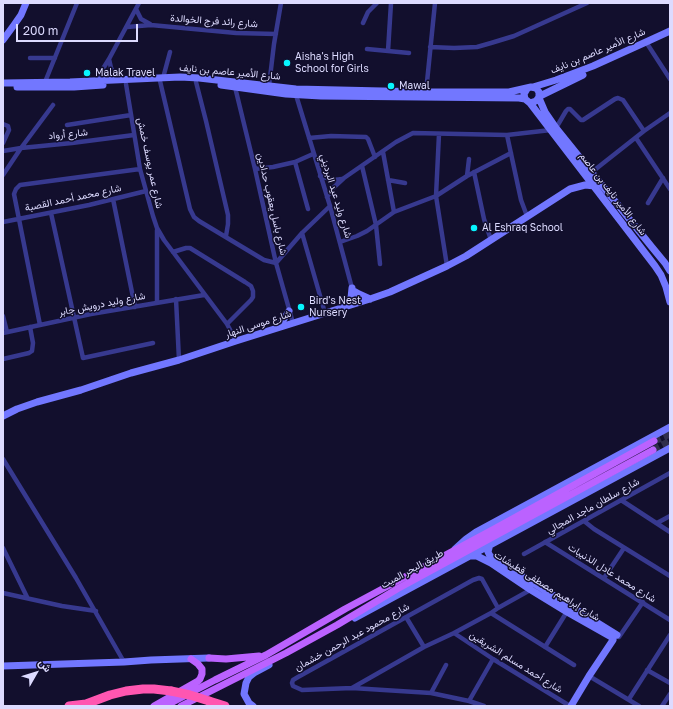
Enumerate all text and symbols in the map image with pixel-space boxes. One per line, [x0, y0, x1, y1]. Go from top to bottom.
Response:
street label: شارع رائد فرج الخوالدة [170, 12, 258, 30]
scale bar [18, 16, 140, 42]
text: 200 m [23, 23, 58, 38]
street label: شارع الأمير عاصم بن نايف [549, 26, 647, 76]
place label: Aisha's High School for Girls [295, 51, 369, 74]
marker: Aisha's High School for Girls [282, 58, 292, 68]
street label: شارع الأمير عاصم بن نايف [179, 62, 281, 82]
place label: Malak Travel [95, 67, 155, 79]
marker: Malak Travel [82, 68, 92, 78]
place label: Mawal [399, 80, 430, 92]
marker: Mawal [386, 81, 396, 91]
street label: شارع عمر يوسف خمش [135, 117, 165, 209]
street label: شارع أرواد [48, 126, 88, 142]
street label: شارع الأمير نايف بن عاصم [577, 150, 649, 238]
street label: شارع باسل يعقوب حدادين [254, 152, 290, 256]
street label: شارع وليد عيد البرديني [317, 152, 355, 240]
street label: شارع محمد أحمد القصبة [24, 182, 122, 214]
place label: Al Eshraq School [482, 222, 563, 234]
marker: Al Eshraq School [469, 223, 479, 233]
street label: شارع وليد درويش جابر [58, 290, 146, 318]
place label: Bird's Nest Nursery [309, 295, 361, 318]
marker: Bird's Nest Nursery [296, 302, 306, 312]
street label: شارع موسى النهار [223, 308, 293, 340]
street label: شارع سلطان ماجد المجالي [544, 475, 642, 537]
street label: شارع محمد عادل الذنيبات [566, 541, 658, 605]
street label: طريق البحر الميت [379, 547, 445, 591]
street label: شارع إبراهيم مصطفى قطيشات [492, 549, 602, 623]
street label: شارع محمود عبد الرحمن خشمان [292, 600, 412, 674]
street label: شارع أحمد مسلم الشريقين [467, 628, 565, 696]
north arrow [16, 653, 56, 693]
text: ش [37, 656, 55, 674]

